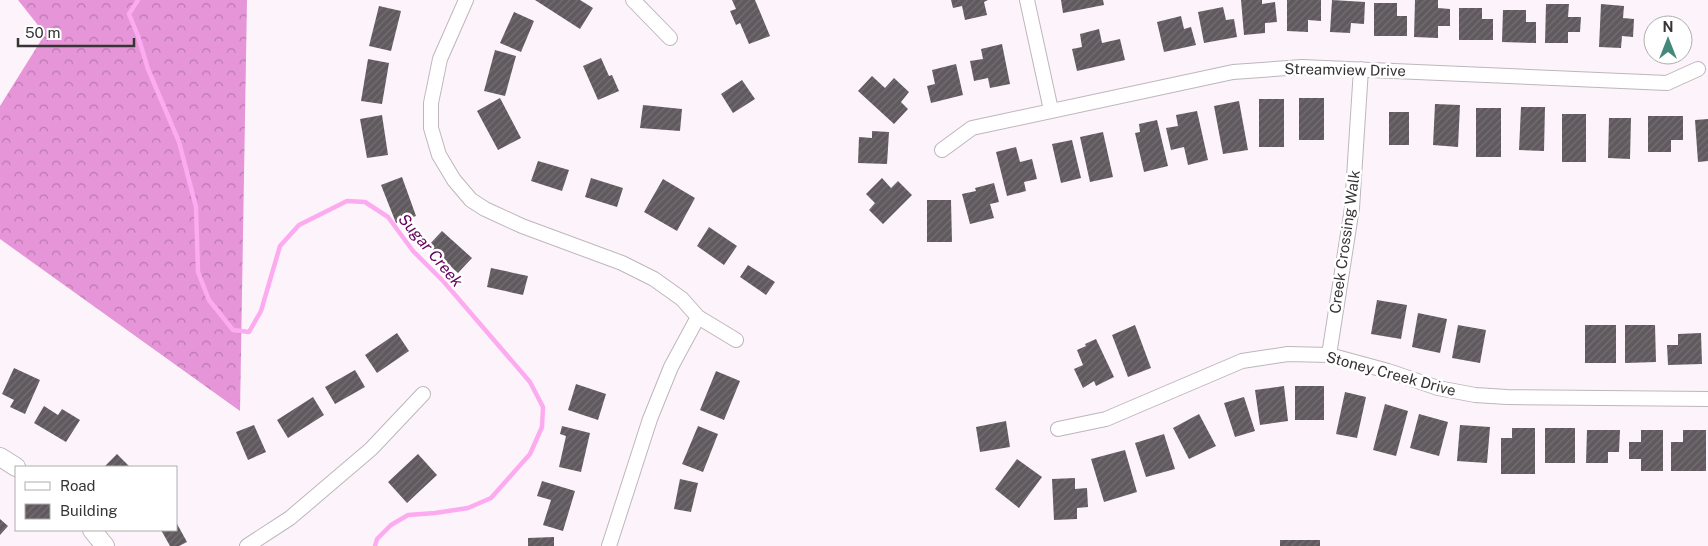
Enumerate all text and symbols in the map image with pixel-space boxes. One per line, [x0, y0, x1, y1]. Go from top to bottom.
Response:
scale bar [18, 15, 134, 47]
north arrow [1643, 15, 1693, 65]
text: N [1663, 19, 1673, 35]
text: 50 m [25, 24, 60, 41]
street label: Streamview Drive [1284, 60, 1406, 79]
street label: Creek Crossing Walk [1326, 169, 1363, 315]
water label: Sugar Creek [394, 210, 467, 291]
street label: Stoney Creek Drive [1324, 348, 1458, 399]
legend [15, 466, 178, 531]
text: Road [60, 477, 96, 494]
text: Building [60, 502, 118, 519]

